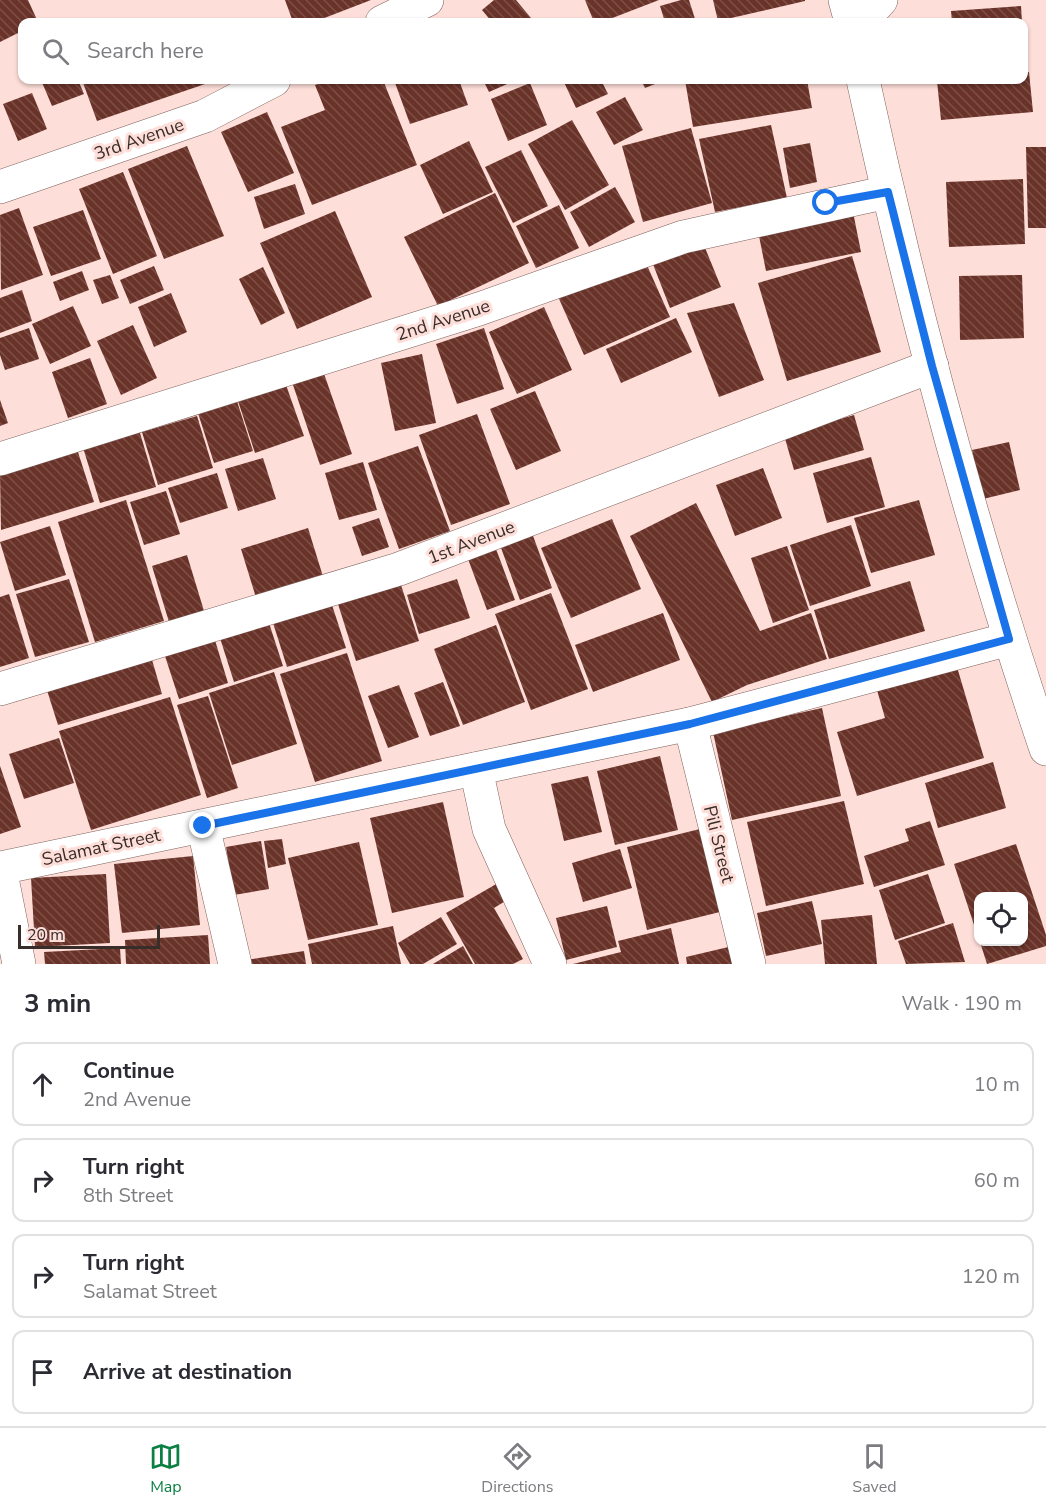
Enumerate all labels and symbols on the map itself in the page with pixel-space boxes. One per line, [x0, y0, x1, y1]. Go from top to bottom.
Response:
street label: 3rd Avenue [91, 112, 187, 166]
route start [812, 189, 838, 215]
street label: 2nd Avenue [393, 294, 493, 346]
street label: 1st Avenue [424, 514, 518, 570]
street label: Pili Street [698, 803, 740, 886]
route end [189, 812, 215, 838]
street label: Salamat Street [40, 823, 163, 871]
scale bar [18, 922, 160, 950]

